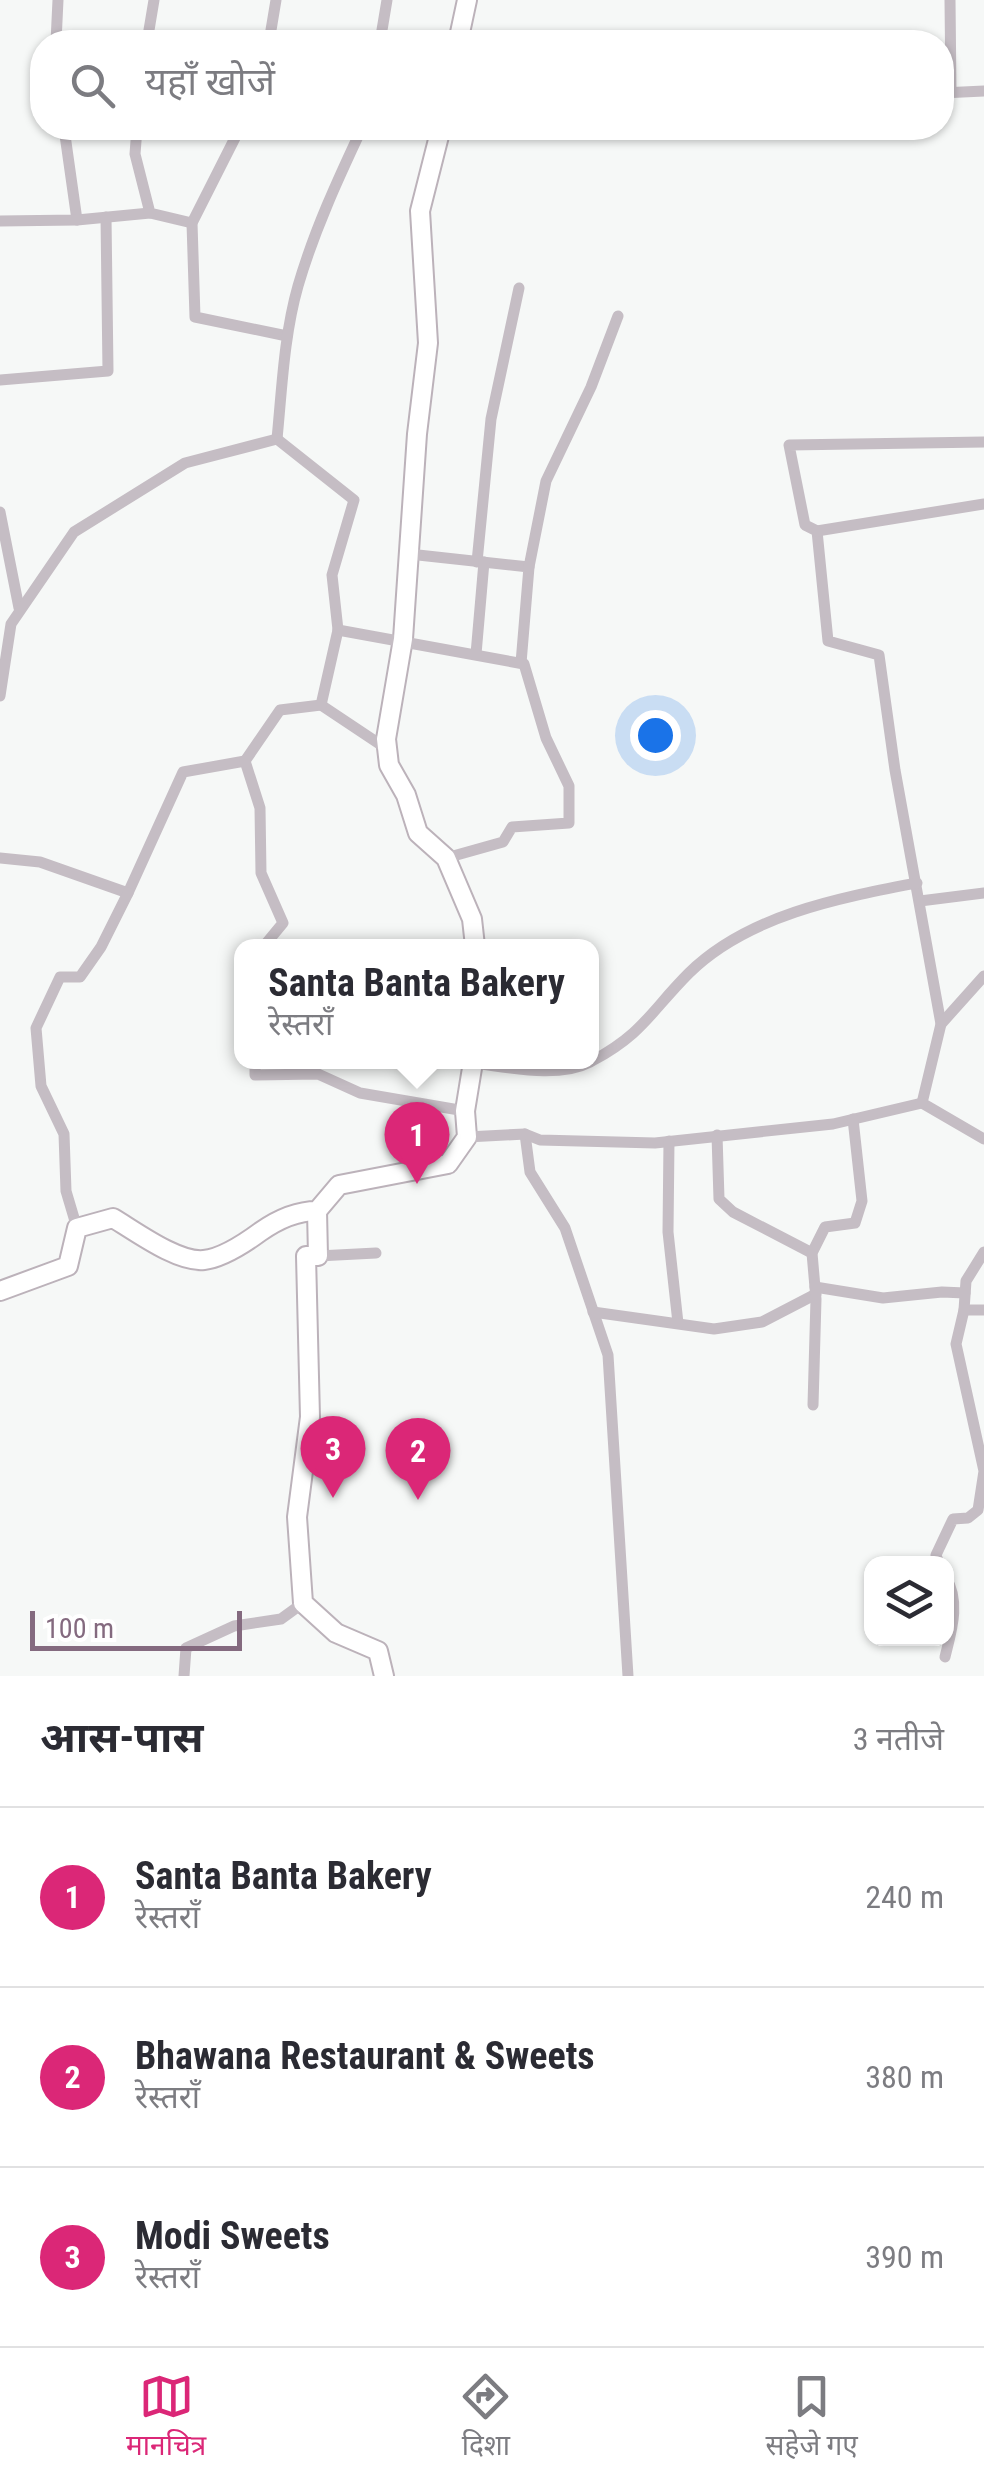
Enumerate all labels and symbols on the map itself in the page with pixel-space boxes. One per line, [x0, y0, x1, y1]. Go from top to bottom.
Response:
your location [630, 710, 681, 761]
pin: 1 [384, 1102, 450, 1184]
pin: 3 [300, 1416, 366, 1498]
pin: 2 [386, 1418, 450, 1500]
scale bar [30, 1606, 242, 1650]

